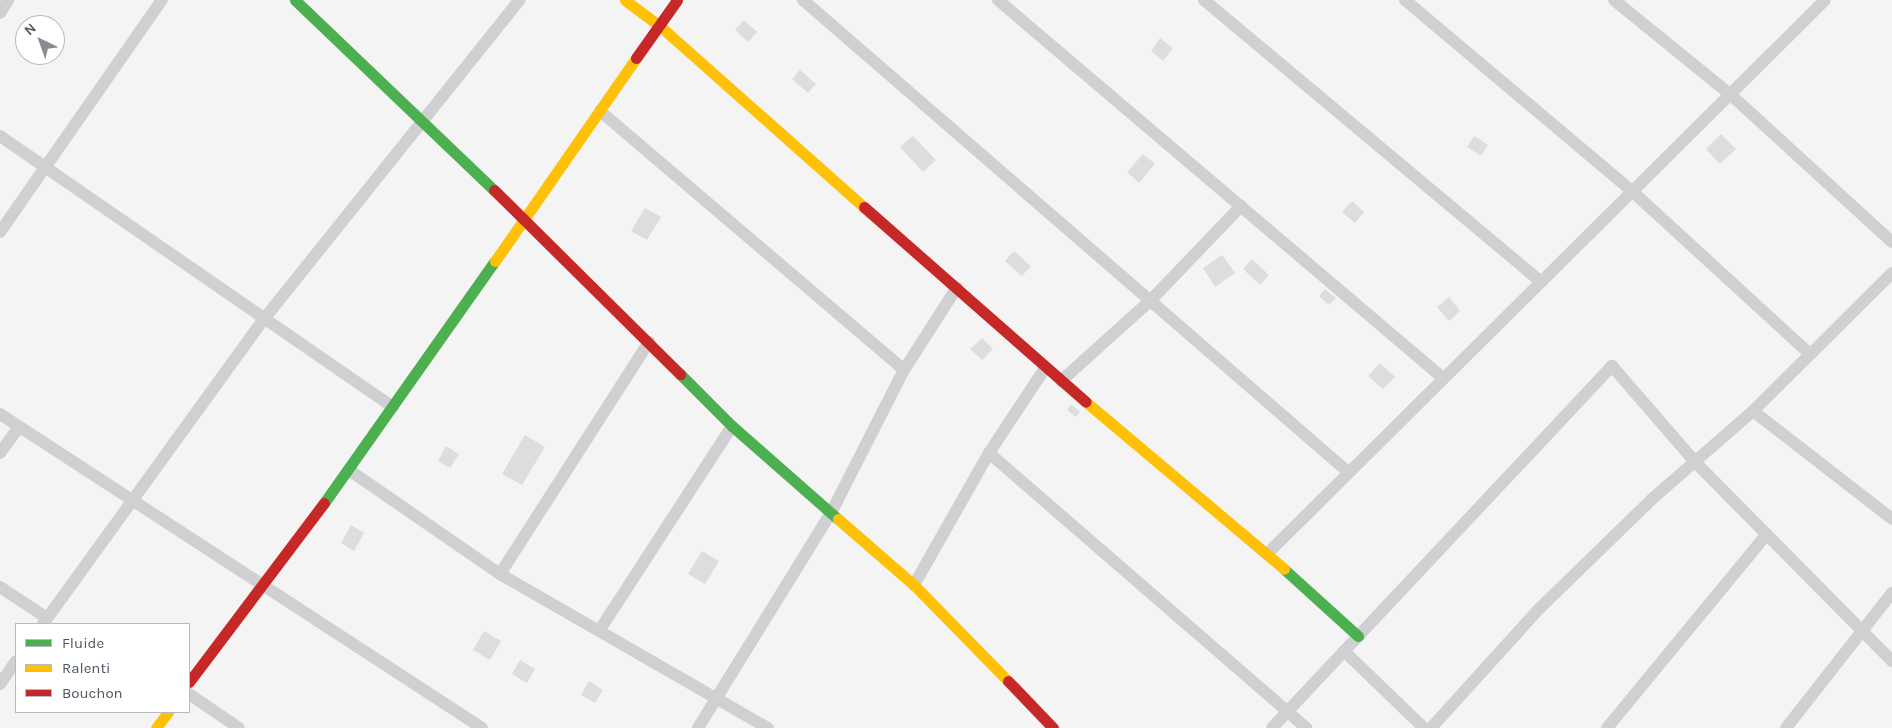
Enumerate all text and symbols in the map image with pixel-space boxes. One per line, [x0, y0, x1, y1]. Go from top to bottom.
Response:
north arrow [15, 15, 65, 65]
text: N [21, 20, 40, 39]
legend [15, 623, 190, 713]
text: Fluide [62, 634, 104, 652]
text: Ralenti [62, 659, 111, 677]
text: Bouchon [62, 684, 123, 702]

